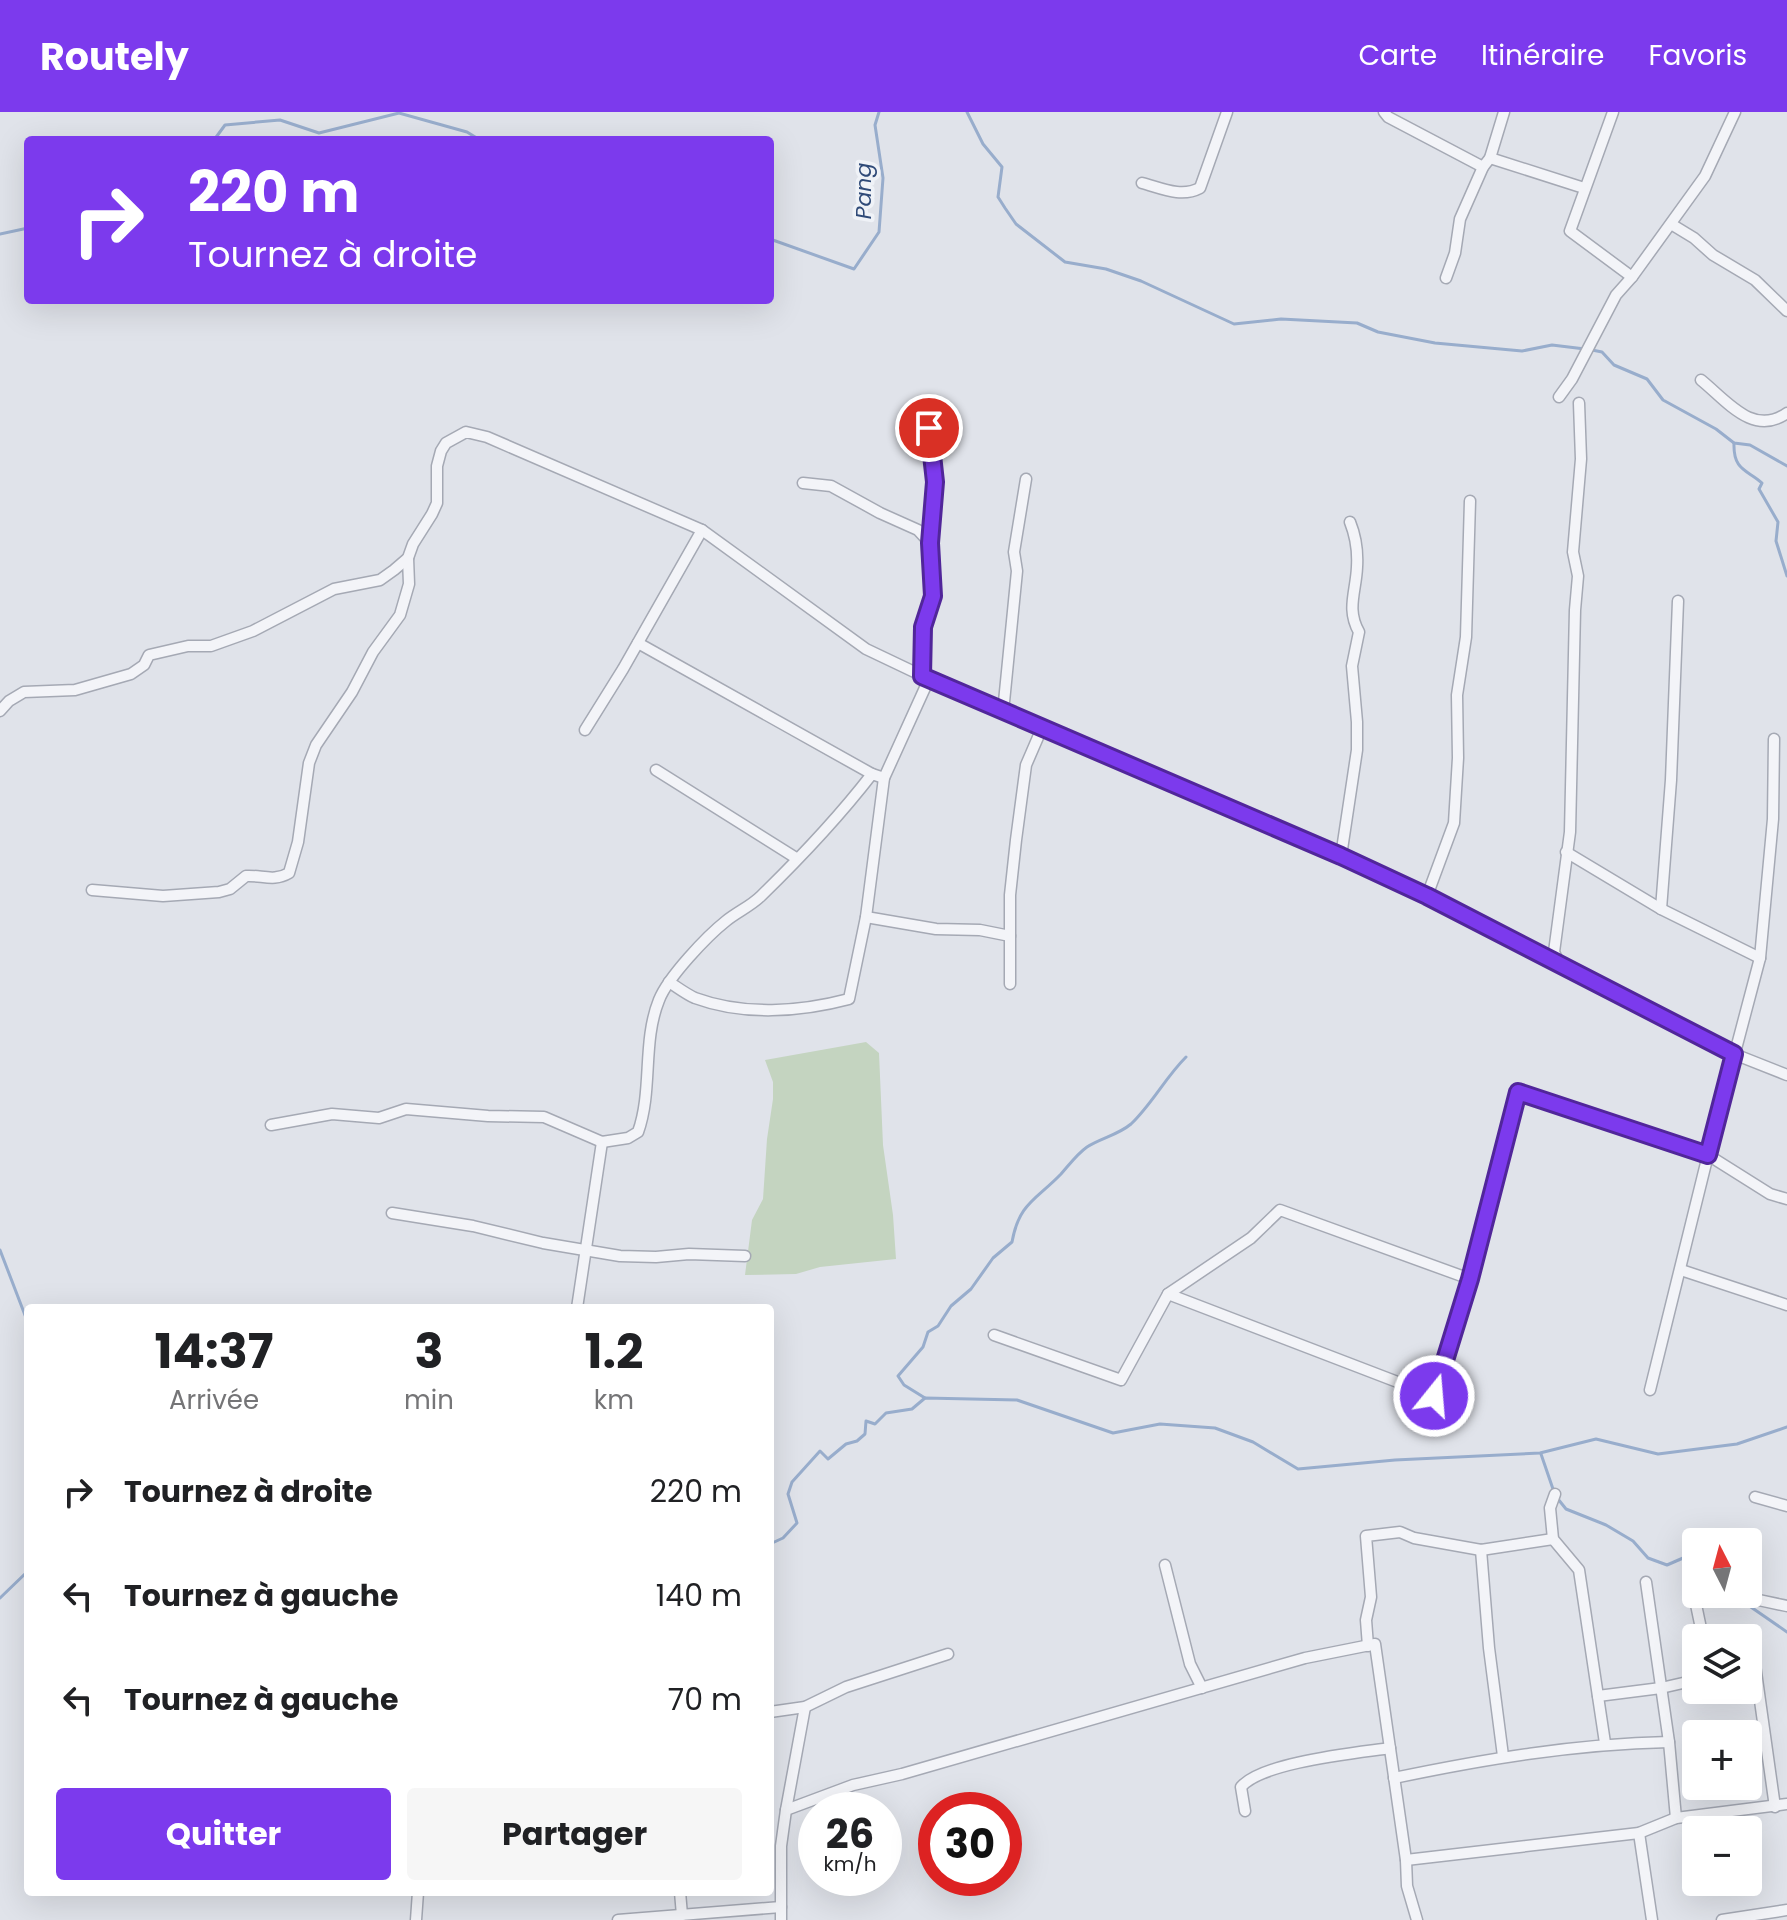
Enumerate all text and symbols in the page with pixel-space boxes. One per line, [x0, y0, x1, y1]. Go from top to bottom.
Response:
text: Routely [40, 30, 189, 83]
text: Carte [1359, 36, 1437, 75]
text: Itinéraire [1481, 36, 1604, 75]
text: Favoris [1648, 36, 1747, 75]
text: 220 m [188, 153, 360, 232]
water label: Pang [848, 163, 879, 219]
icon: right [56, 168, 160, 272]
text: Tournez à droite [188, 229, 477, 280]
pin [895, 394, 963, 462]
icon: arrive [907, 406, 951, 450]
text: 14:37 [155, 1318, 273, 1385]
text: 3 [414, 1318, 443, 1385]
text: 1.2 [584, 1318, 643, 1385]
position arrow [1392, 1354, 1476, 1438]
text: Arrivée [169, 1382, 259, 1418]
text: min [404, 1382, 454, 1418]
text: km [594, 1382, 634, 1418]
icon: right [56, 1470, 100, 1514]
text: Tournez à droite [124, 1470, 372, 1513]
text: 220 m [650, 1470, 742, 1513]
north arrow [1682, 1528, 1762, 1608]
map controls [1682, 1528, 1762, 1896]
icon: left [56, 1574, 100, 1618]
text: Tournez à gauche [124, 1574, 398, 1617]
text: 140 m [656, 1574, 742, 1617]
button: layers [1682, 1624, 1762, 1704]
icon: left [56, 1678, 100, 1722]
text: Tournez à gauche [124, 1678, 398, 1721]
text: 70 m [668, 1678, 742, 1721]
button: + [1682, 1720, 1762, 1800]
button: Quitter [56, 1788, 391, 1880]
button: Partager [407, 1788, 742, 1880]
speed limit sign: 30 [918, 1792, 1022, 1896]
text: 26 [826, 1806, 874, 1862]
button: − [1682, 1816, 1762, 1896]
text: km/h [823, 1850, 877, 1878]

